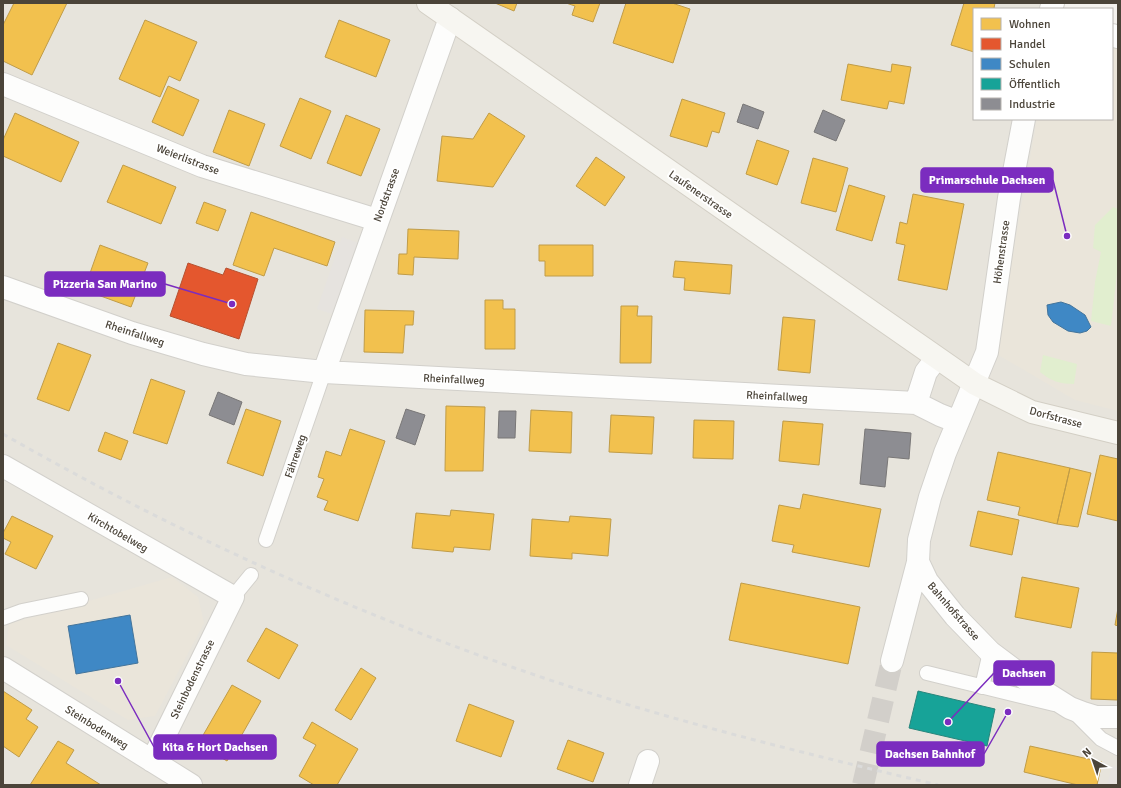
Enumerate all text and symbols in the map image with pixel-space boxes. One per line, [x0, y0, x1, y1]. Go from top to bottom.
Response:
legend [973, 8, 1113, 120]
text: Wohnen [1009, 17, 1051, 32]
text: Handel [1009, 37, 1046, 52]
text: Schulen [1009, 57, 1050, 72]
text: Öffentlich [1009, 77, 1060, 92]
text: Industrie [1009, 97, 1055, 112]
street label: Weierlistrasse [154, 141, 221, 177]
street label: Nordstrasse [371, 166, 402, 224]
street label: Laufenerstrasse [666, 168, 735, 221]
callout: Primarschule Dachsen [921, 168, 1053, 192]
text: Primarschule Dachsen [929, 173, 1046, 188]
street label: Höhenstrasse [991, 219, 1012, 285]
callout: Pizzeria San Marino [45, 272, 165, 296]
text: Pizzeria San Marino [53, 277, 157, 292]
street label: Rheinfallweg [103, 318, 166, 349]
street label: Rheinfallweg [423, 371, 485, 388]
street label: Rheinfallweg [746, 388, 808, 405]
street label: Dorfstrasse [1028, 404, 1084, 431]
street label: Fähreweg [282, 432, 309, 480]
street label: Kirchtobelweg [85, 510, 150, 555]
street label: Bahnhofstrasse [925, 580, 982, 643]
street label: Steinbodenstrasse [168, 637, 217, 721]
callout: Dachsen [994, 661, 1054, 685]
text: Dachsen [1002, 666, 1046, 681]
street label: Steinbodenweg [63, 703, 131, 752]
callout: Kita & Hort Dachsen [154, 735, 276, 759]
text: Kita & Hort Dachsen [162, 740, 268, 755]
north arrow [1073, 740, 1113, 780]
callout: Dachsen Bahnhof [877, 742, 984, 766]
text: N [1080, 745, 1094, 760]
text: Dachsen Bahnhof [885, 747, 976, 762]

